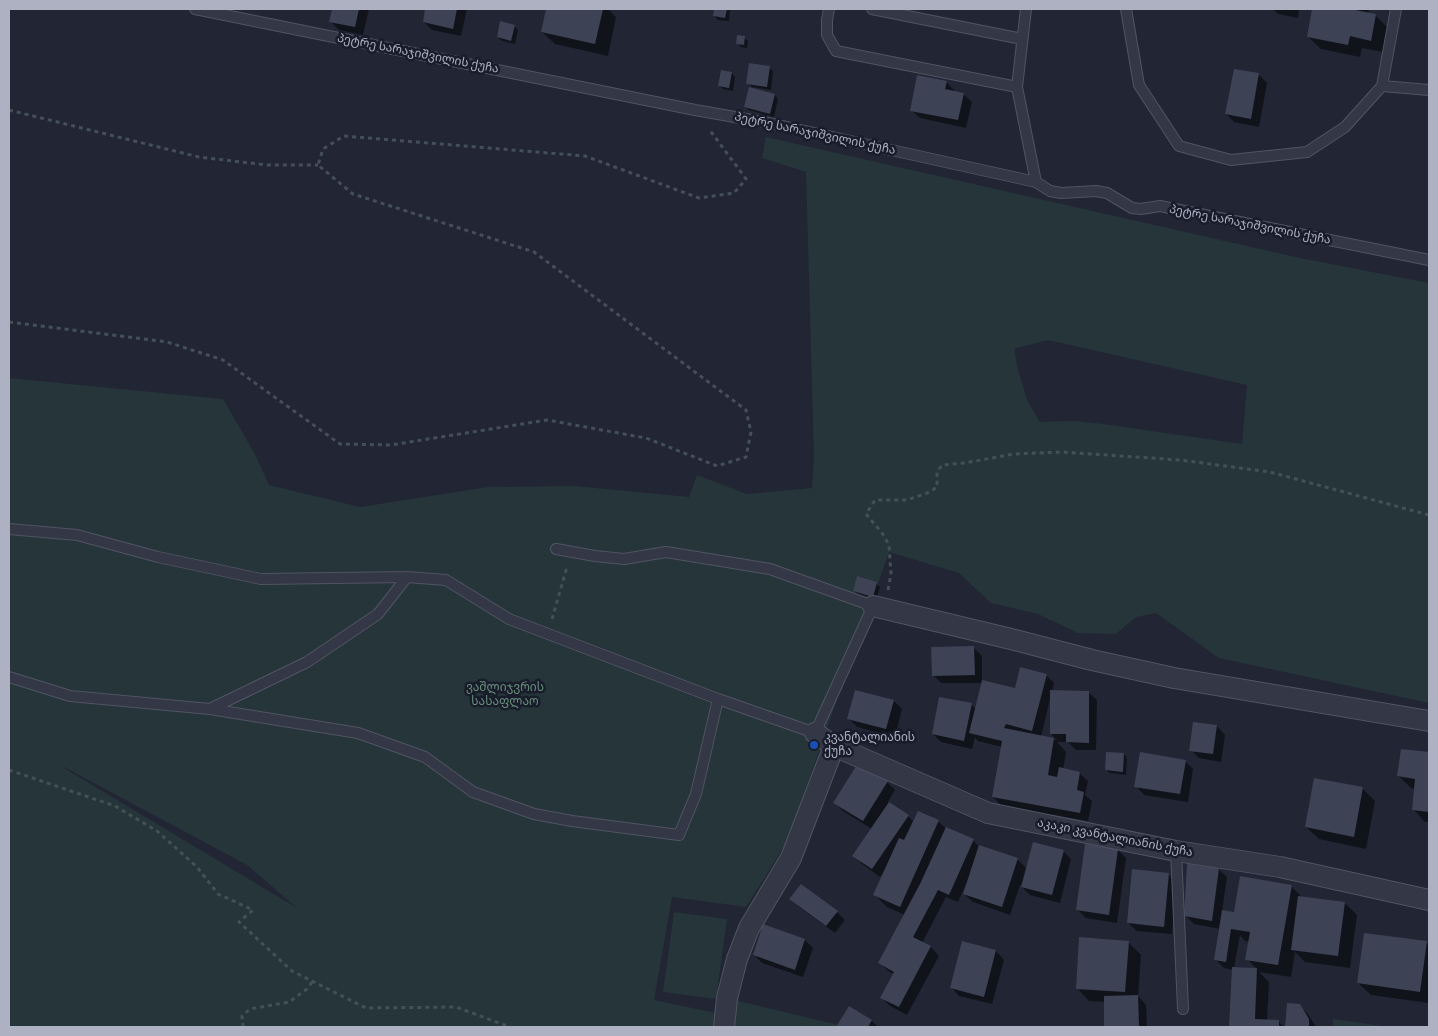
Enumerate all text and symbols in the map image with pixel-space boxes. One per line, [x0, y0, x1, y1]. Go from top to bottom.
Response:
street label: პეტრე სარაჯიშვილის ქუჩა [336, 31, 500, 77]
street label: პეტრე სარაჯიშვილის ქუჩა [733, 110, 897, 158]
street label: პეტრე სარაჯიშვილის ქუჩა [1168, 202, 1332, 248]
park label: ვაშლიჯვრის სასაფლაო [466, 681, 544, 709]
place label: კვანტალიანის ქუჩა [824, 731, 915, 759]
marker: კვანტალიანის ქუჩა [808, 739, 820, 751]
street label: აკაკი კვანტალიანის ქუჩა [1036, 816, 1194, 860]

